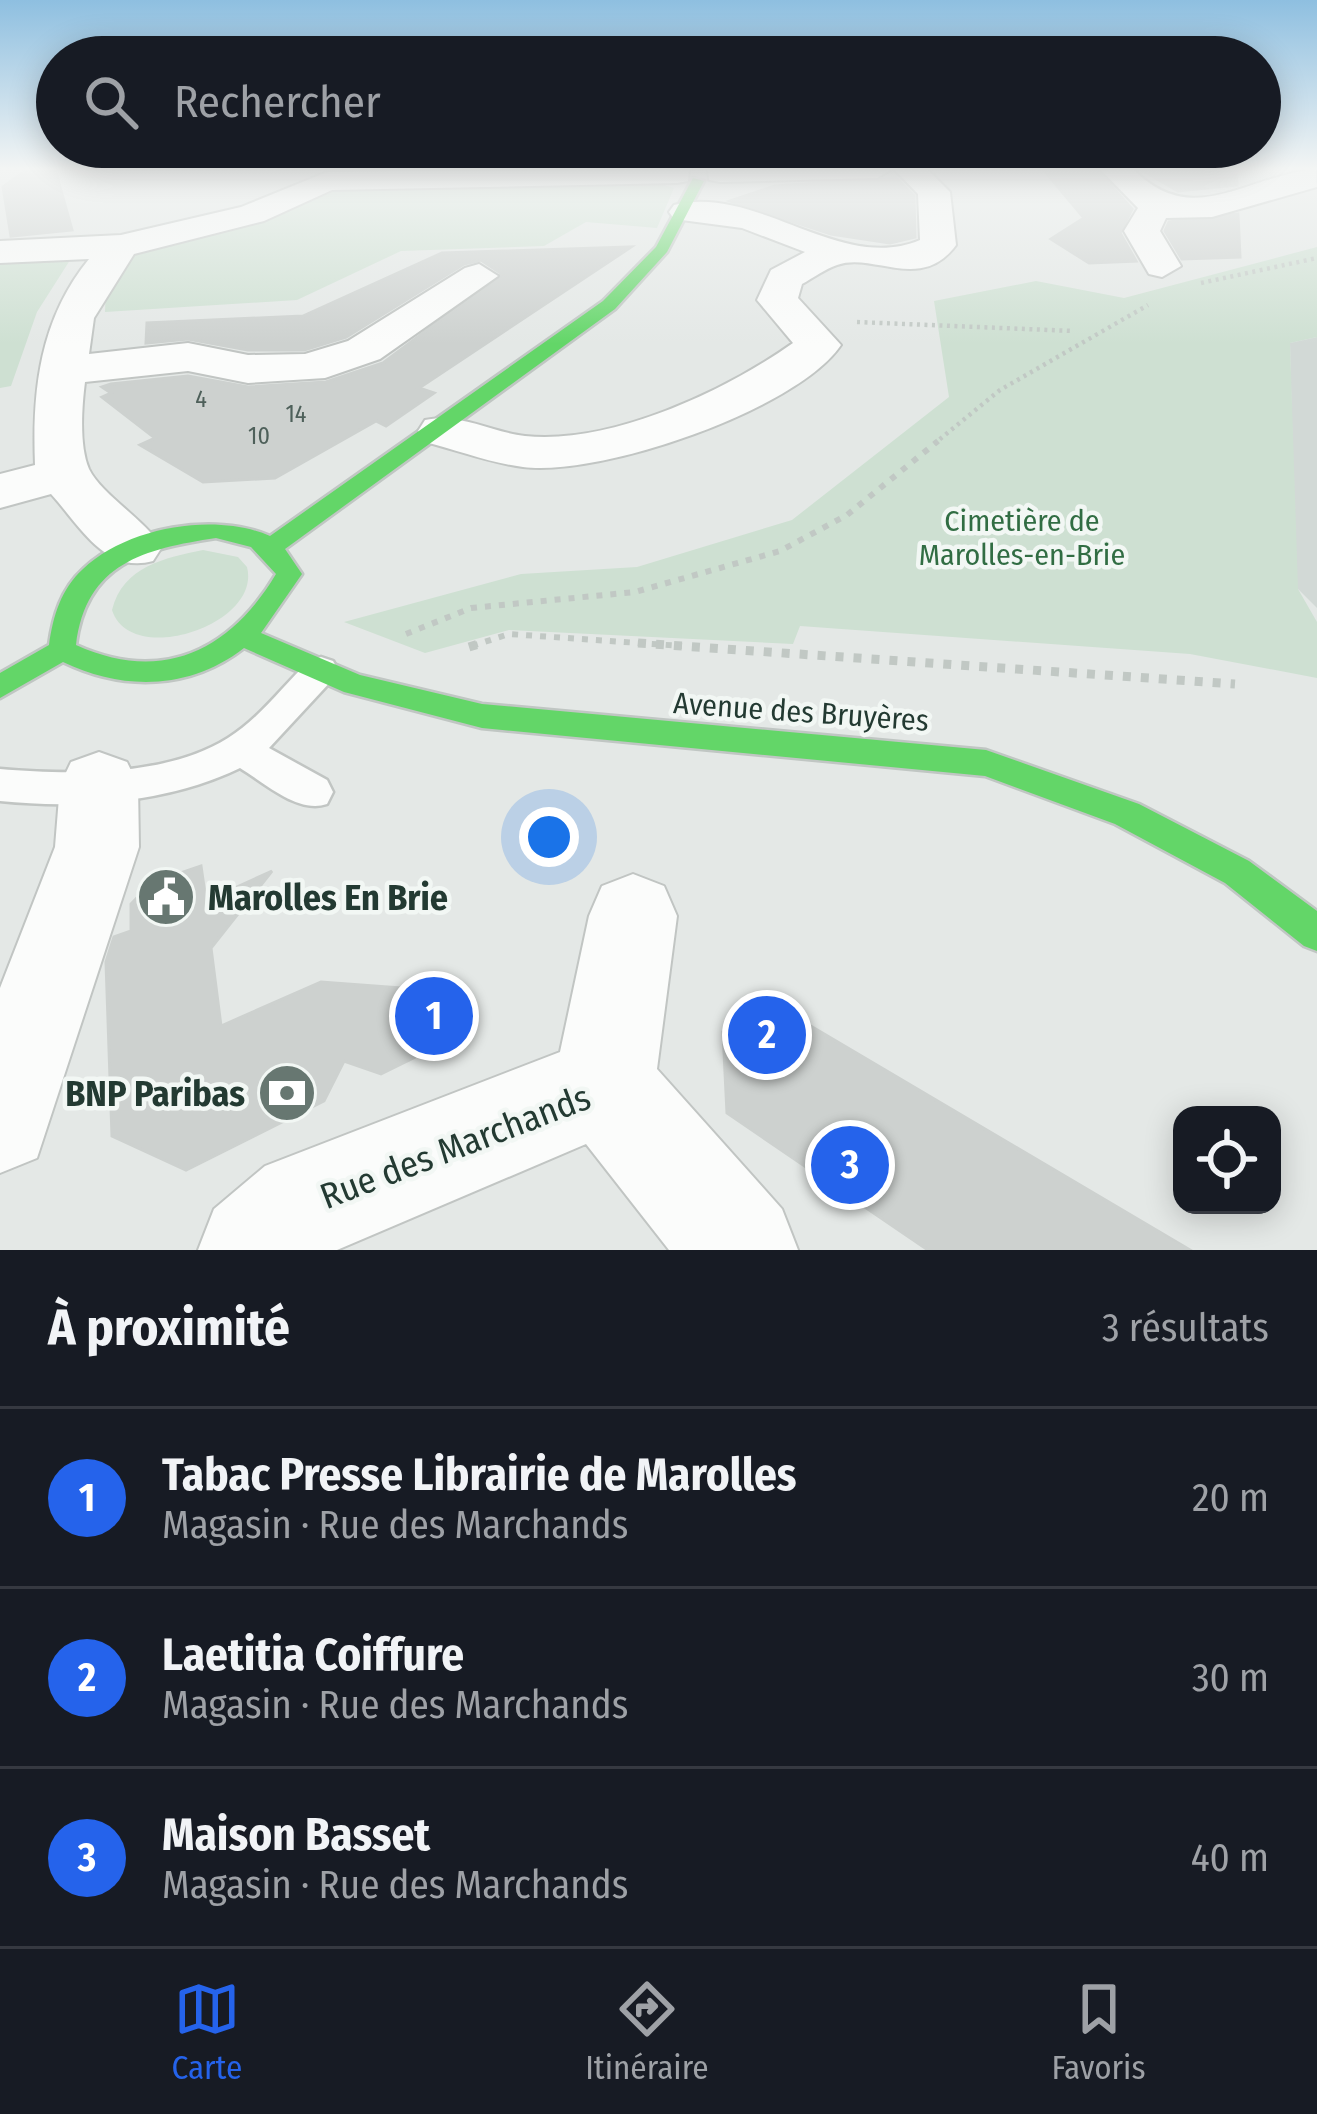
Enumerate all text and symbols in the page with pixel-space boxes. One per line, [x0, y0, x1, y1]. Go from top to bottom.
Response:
search box [36, 36, 1281, 168]
icon: search [78, 69, 144, 135]
text: Rechercher [174, 75, 381, 129]
house number: 4 [195, 385, 207, 413]
house number: 14 [286, 400, 306, 428]
house number: 10 [248, 422, 270, 450]
park label: Cimetière de Marolles-en-Brie [919, 503, 1125, 573]
street label: Avenue des Bruyères [672, 685, 930, 739]
your location [519, 807, 579, 867]
public building icon: Marolles En Brie [135, 866, 197, 928]
place label: Marolles En Brie [208, 876, 448, 920]
pin: 1 [395, 971, 473, 1061]
pin: 2 [728, 990, 806, 1080]
bank icon: BNP Paribas [256, 1062, 318, 1124]
place label: BNP Paribas [65, 1072, 245, 1116]
street label: Rue des Marchands [314, 1075, 597, 1219]
map controls [1173, 1106, 1281, 1214]
button: locate [1173, 1106, 1281, 1214]
pin: 3 [811, 1120, 889, 1210]
text: À proximité [48, 1297, 290, 1359]
text: 3 résultats [1102, 1305, 1269, 1351]
text: Tabac Presse Librairie de Marolles [162, 1448, 797, 1502]
text: 1 [79, 1475, 95, 1521]
text: 20 m [1192, 1475, 1269, 1521]
text: Magasin · Rue des Marchands [162, 1502, 628, 1548]
text: Laetitia Coiffure [162, 1628, 464, 1682]
text: 2 [78, 1655, 96, 1701]
text: 30 m [1192, 1655, 1269, 1701]
text: Magasin · Rue des Marchands [162, 1682, 628, 1728]
text: Maison Basset [162, 1808, 430, 1862]
text: 3 [78, 1835, 96, 1881]
text: 40 m [1191, 1835, 1269, 1881]
text: Magasin · Rue des Marchands [162, 1862, 628, 1908]
tab: Carte [171, 1976, 242, 2088]
tab: Itinéraire [585, 1976, 709, 2088]
tab: Favoris [1052, 1976, 1146, 2088]

